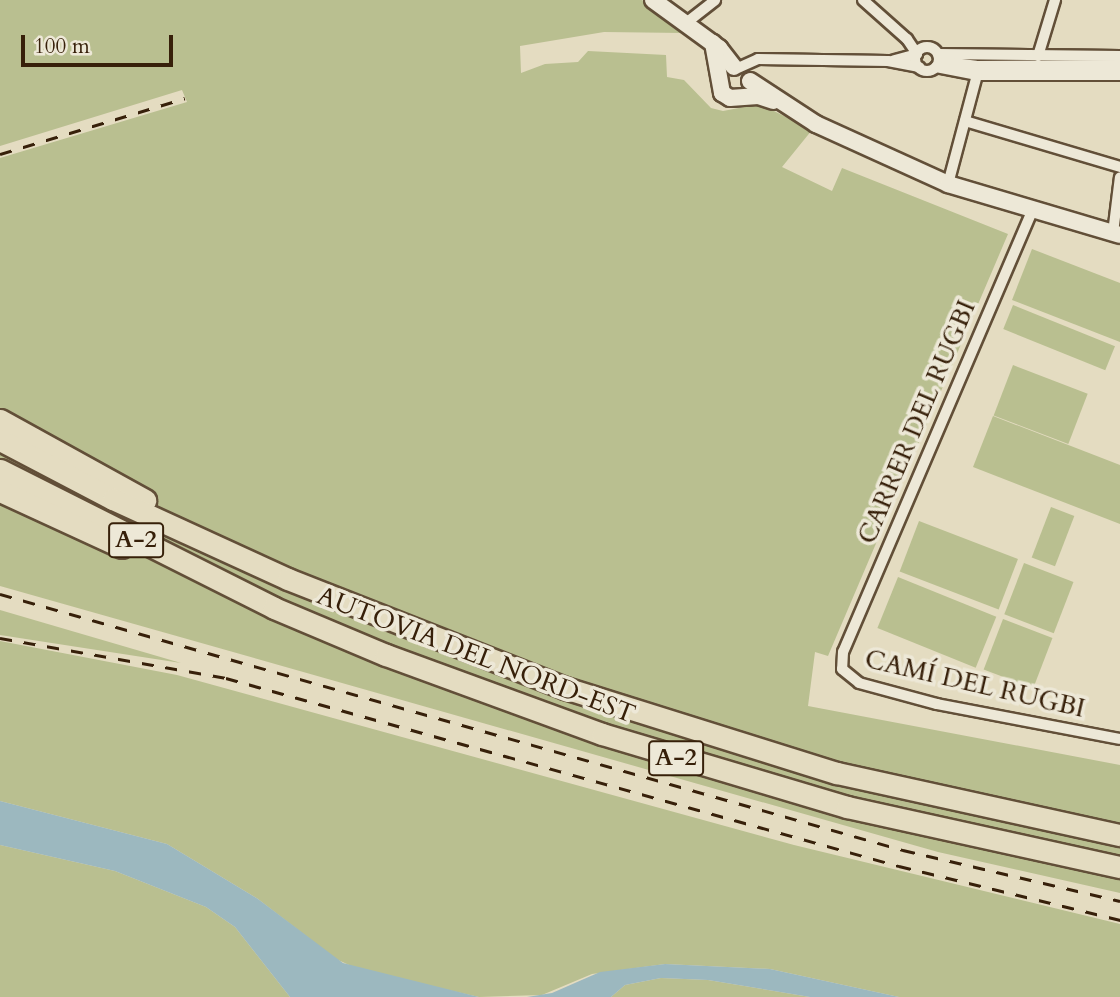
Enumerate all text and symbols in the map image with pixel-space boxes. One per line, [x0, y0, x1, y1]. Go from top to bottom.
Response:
scale bar [24, 21, 177, 65]
text: 100 m [34, 32, 90, 61]
street label: CARRER DEL RUGBI [852, 295, 982, 549]
road number: A-2 [108, 520, 164, 560]
street label: AUTOVIA DEL NORD-EST [313, 580, 639, 730]
street label: CAMÍ DEL RUGBI [862, 643, 1088, 725]
road number: A-2 [648, 738, 704, 778]

